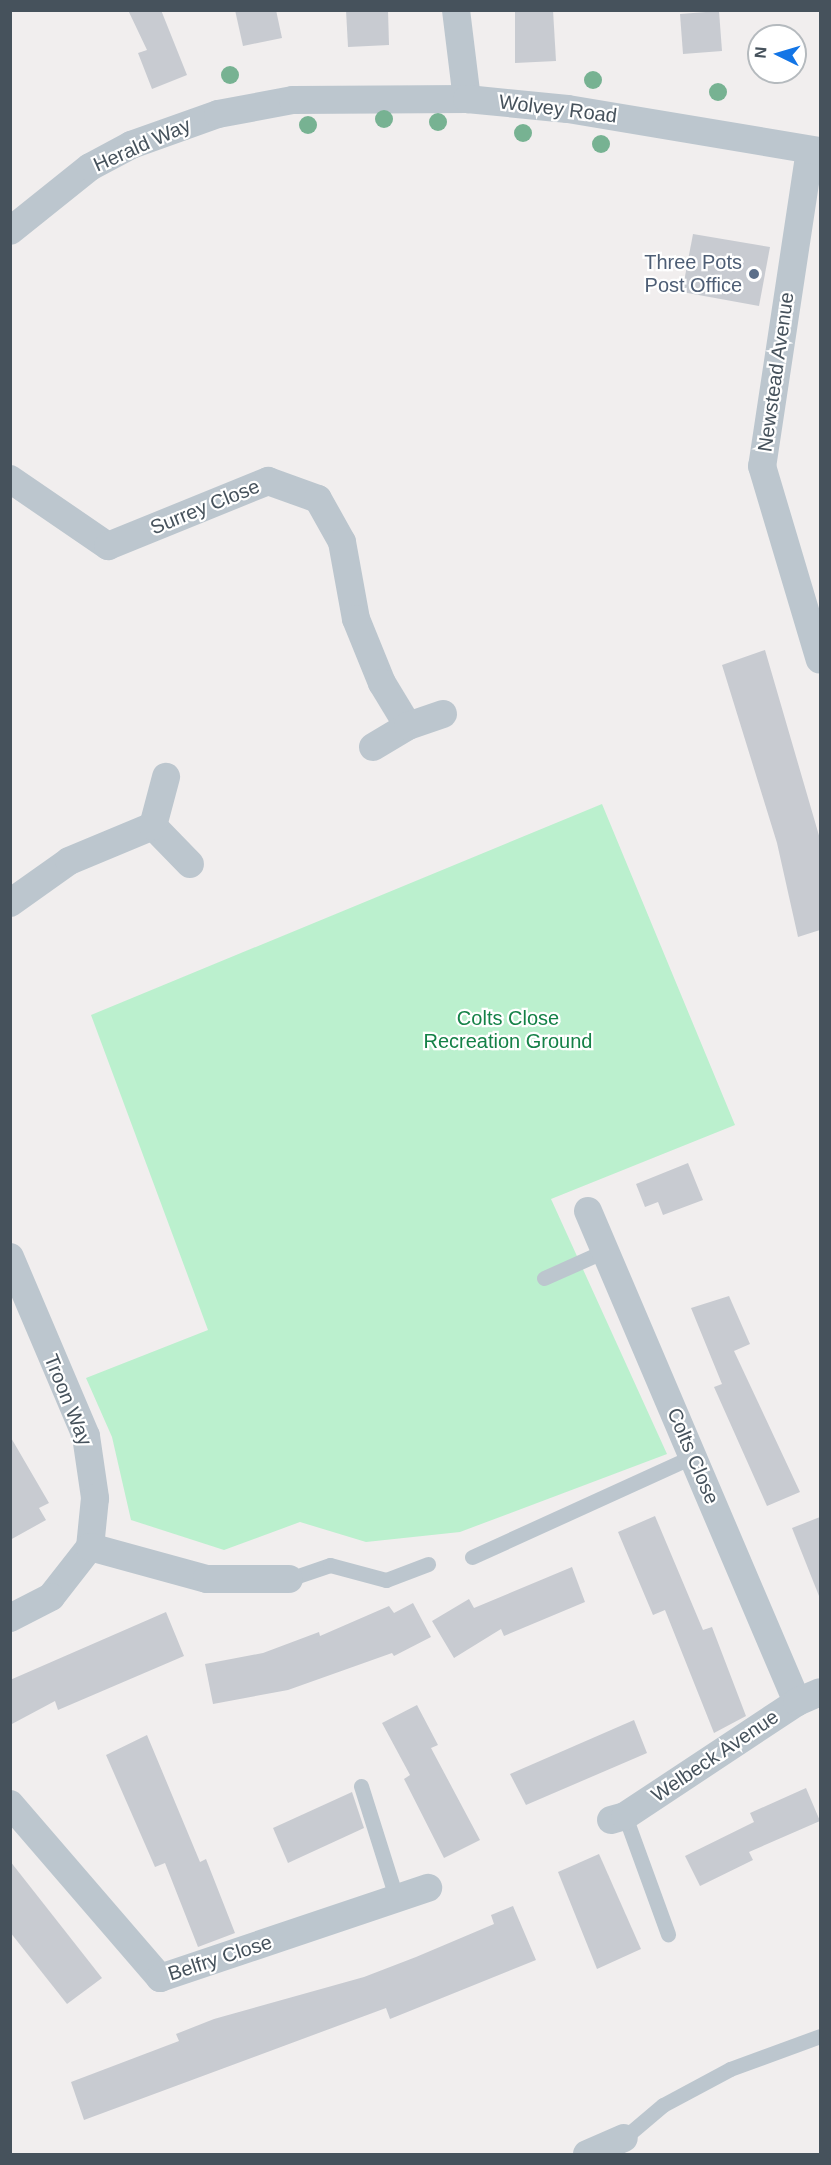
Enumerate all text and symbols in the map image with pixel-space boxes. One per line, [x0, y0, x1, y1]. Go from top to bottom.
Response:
north arrow [747, 24, 807, 84]
text: N [752, 46, 770, 59]
street label: Wolvey Road [498, 90, 618, 128]
street label: Herald Way [90, 113, 194, 177]
place label: Three Pots Post Office [644, 250, 742, 297]
marker: Three Pots Post Office [747, 267, 761, 281]
street label: Newstead Avenue [753, 290, 799, 454]
street label: Surrey Close [147, 474, 263, 540]
park label: Colts Close Recreation Ground [424, 1007, 592, 1054]
street label: Troon Way [39, 1351, 97, 1449]
street label: Colts Close [662, 1404, 724, 1508]
street label: Welbeck Avenue [646, 1704, 784, 1808]
street label: Belfry Close [165, 1930, 275, 1986]

